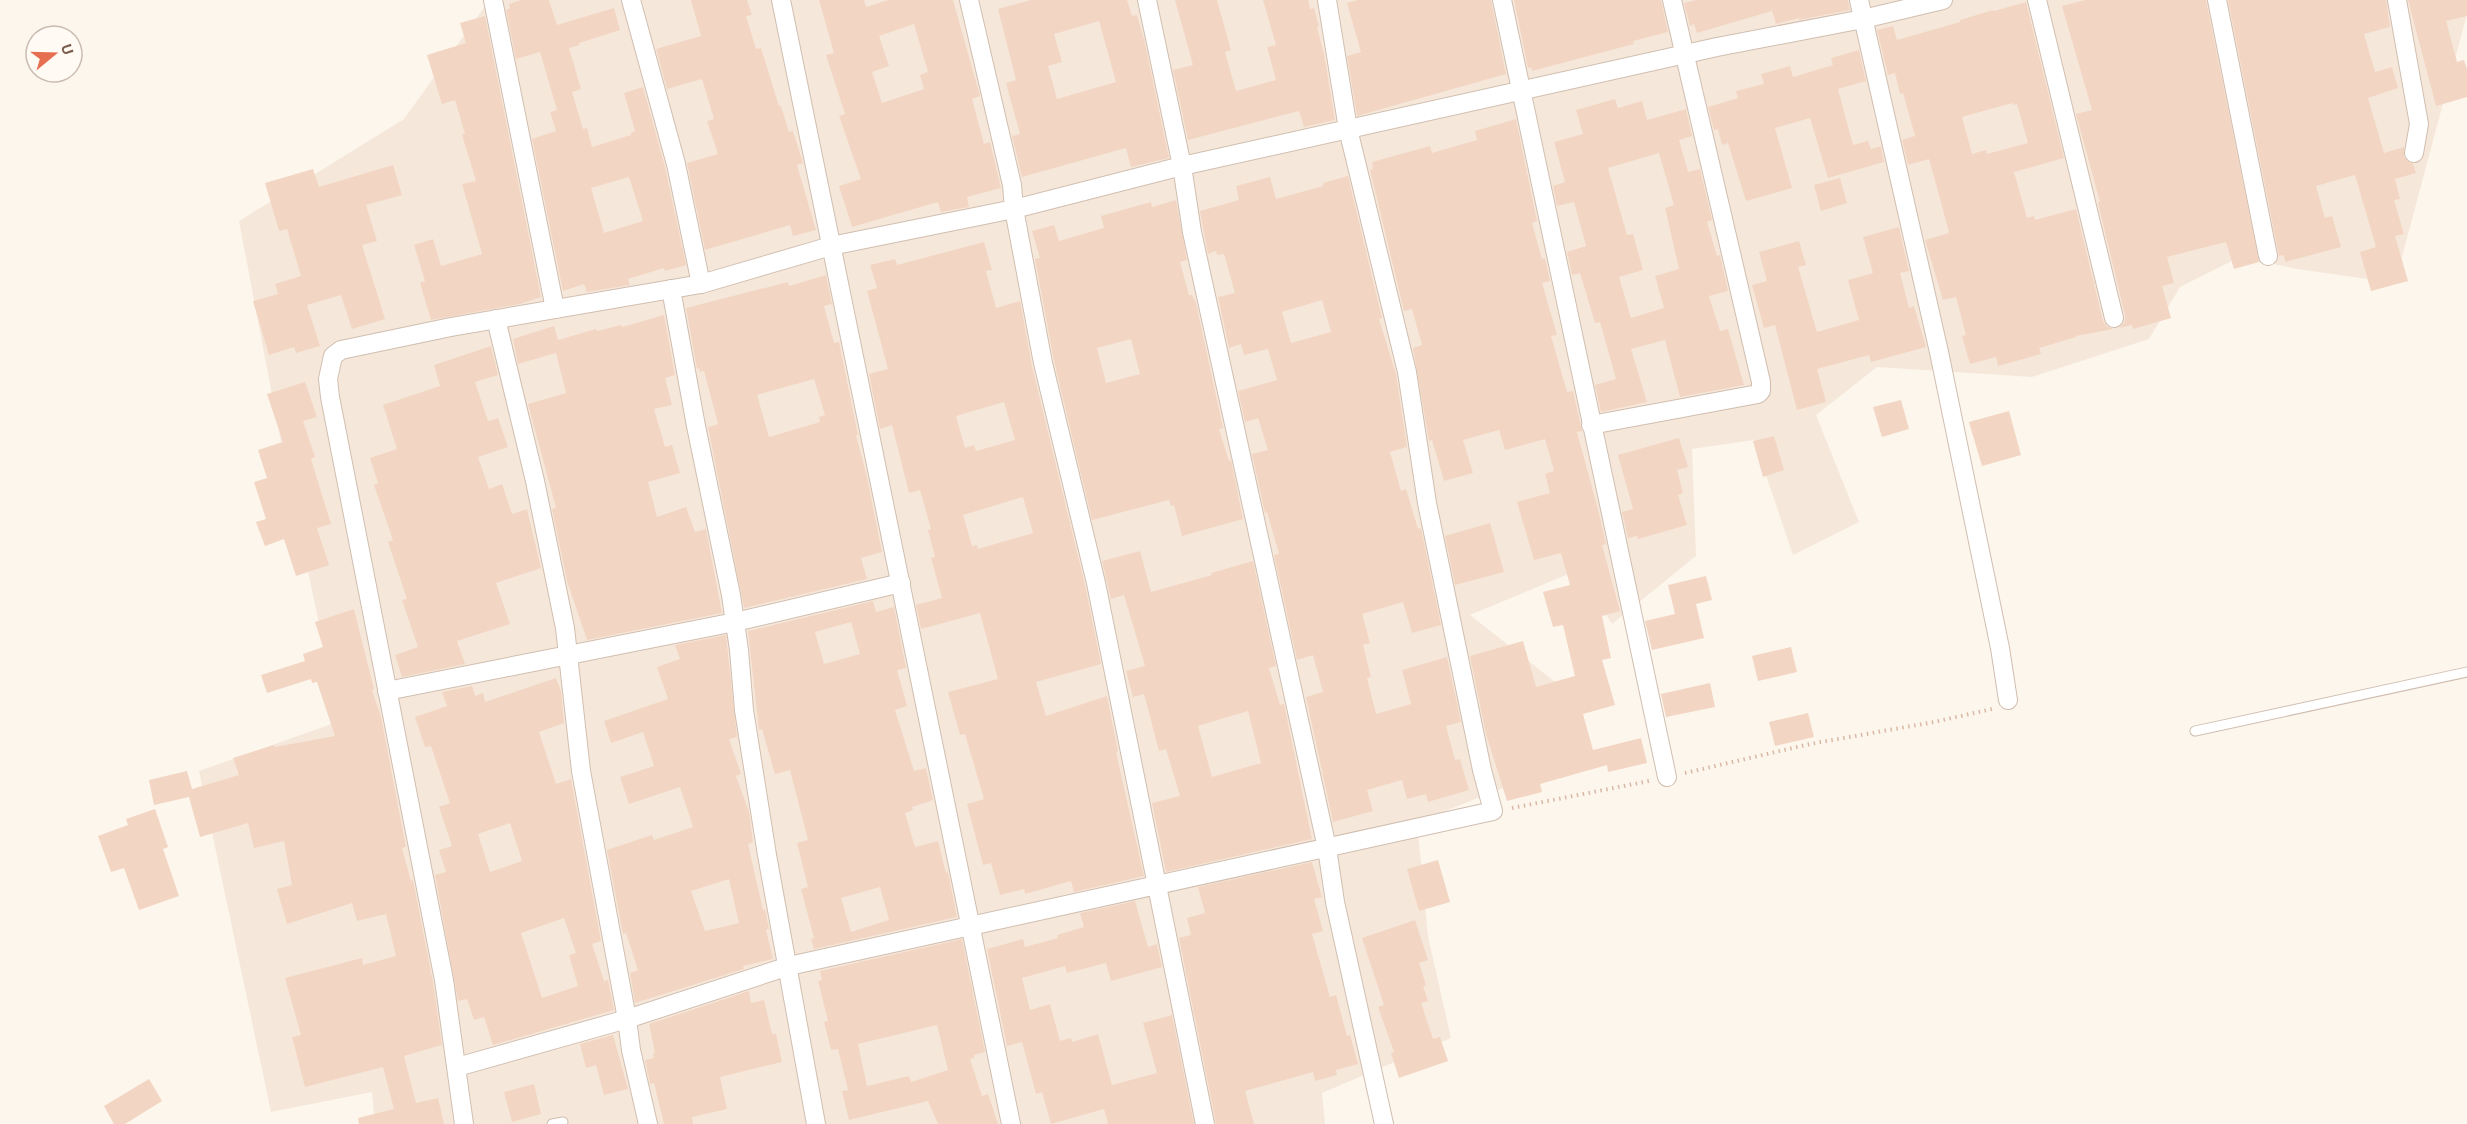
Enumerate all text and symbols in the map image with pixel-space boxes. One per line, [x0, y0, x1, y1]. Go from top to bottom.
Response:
north arrow [24, 24, 84, 84]
text: U [58, 42, 76, 57]

